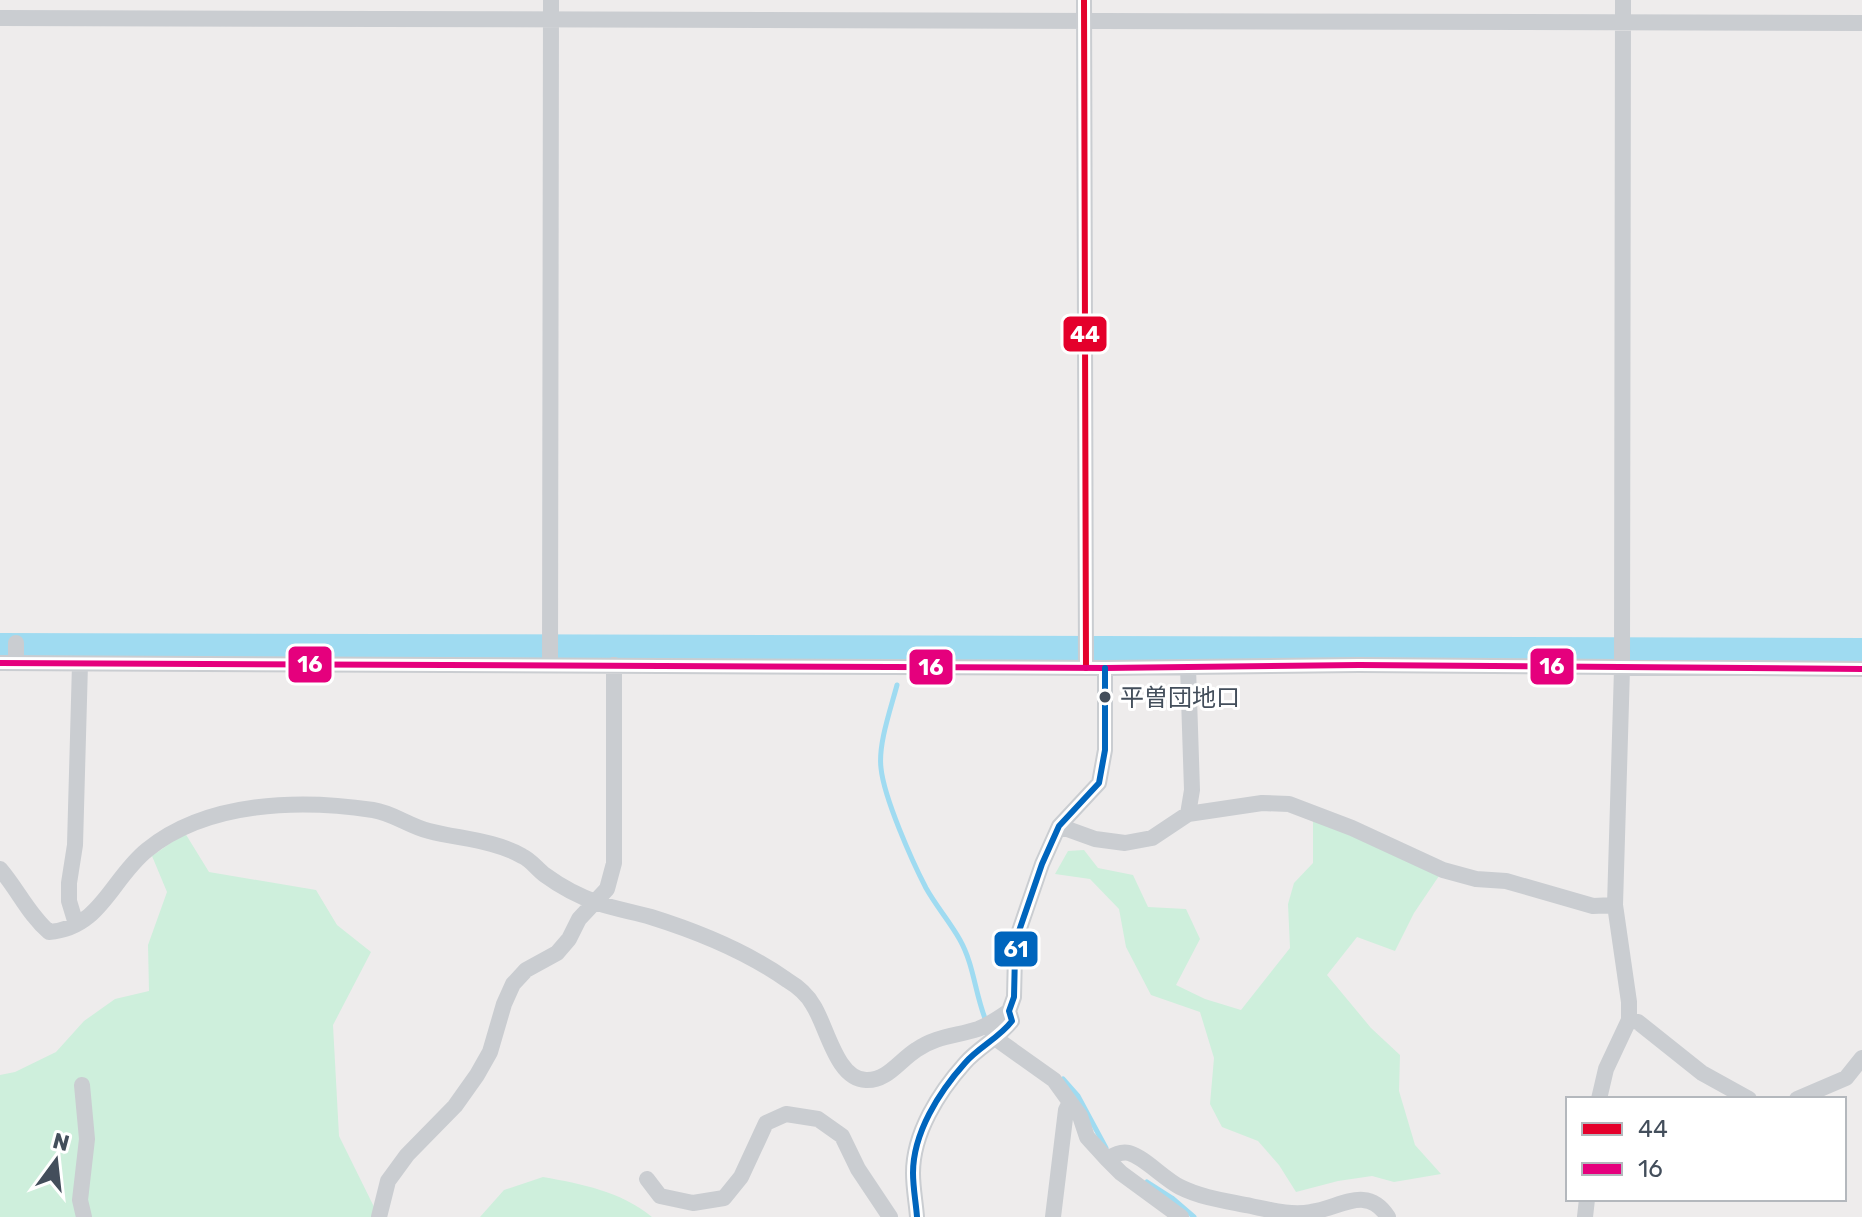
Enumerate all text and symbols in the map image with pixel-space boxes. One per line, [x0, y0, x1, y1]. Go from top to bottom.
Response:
line badge: 44 [1062, 315, 1108, 353]
text: 44 [1070, 321, 1100, 348]
line badge: 16 [287, 645, 333, 684]
line badge: 16 [1529, 647, 1575, 686]
line badge: 16 [908, 648, 954, 686]
text: 16 [297, 651, 323, 678]
text: 16 [1539, 653, 1565, 680]
text: 16 [918, 654, 944, 681]
place label: 平曽団地口 [1120, 684, 1240, 712]
marker: 平曽団地口 [1097, 689, 1113, 705]
line badge: 61 [993, 930, 1039, 968]
text: 61 [1004, 936, 1028, 963]
legend [1566, 1097, 1846, 1201]
text: 44 [1638, 1115, 1668, 1143]
north arrow [16, 1121, 96, 1201]
text: N [50, 1127, 72, 1157]
text: 16 [1638, 1155, 1663, 1183]

